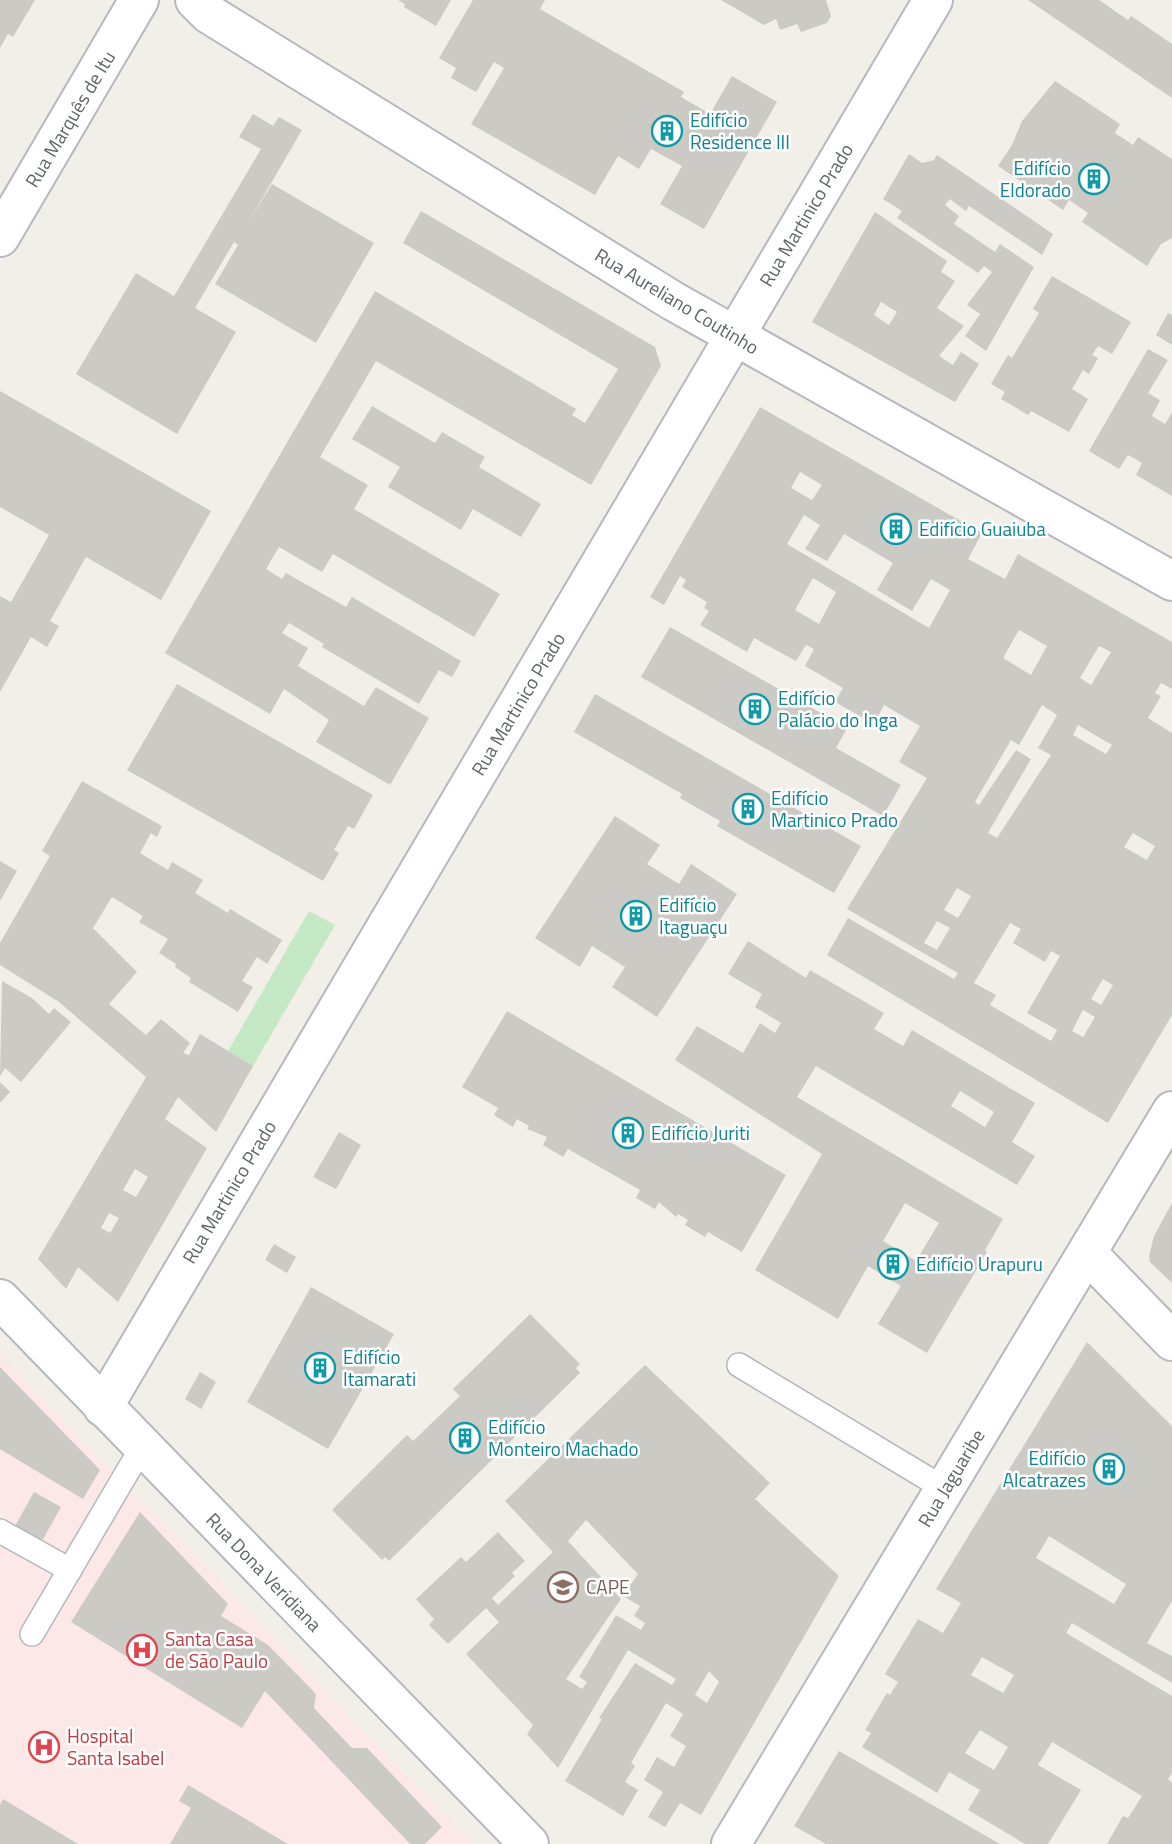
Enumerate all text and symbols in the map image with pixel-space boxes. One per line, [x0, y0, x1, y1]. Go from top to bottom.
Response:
street label: Rua Marquês de Itu [17, 45, 122, 193]
place label: Edifício Residence III [690, 105, 790, 156]
building icon: Edifício Residence III [650, 114, 684, 148]
street label: Rua Martinico Prado [751, 138, 860, 292]
place label: Edifício Eldorado [1000, 153, 1071, 204]
building icon: Edifício Eldorado [1077, 162, 1111, 196]
street label: Rua Aureliano Coutinho [590, 240, 765, 361]
building icon: Edifício Guaiuba [879, 512, 913, 546]
place label: Edifício Guaiuba [919, 514, 1046, 543]
street label: Rua Martinico Prado [463, 627, 572, 781]
place label: Edifício Palácio do Inga [778, 683, 898, 734]
building icon: Edifício Palácio do Inga [738, 692, 772, 726]
place label: Edifício Martinico Prado [771, 783, 898, 834]
building icon: Edifício Martinico Prado [731, 792, 765, 826]
place label: Edifício Itaguaçu [659, 890, 728, 941]
building icon: Edifício Itaguaçu [619, 899, 653, 933]
street label: Rua Martinico Prado [174, 1115, 283, 1269]
building icon: Edifício Juriti [611, 1116, 645, 1150]
place label: Edifício Juriti [651, 1118, 750, 1147]
building icon: Edifício Urapuru [876, 1247, 910, 1281]
place label: Edifício Urapuru [916, 1249, 1043, 1278]
place label: Edifício Itamarati [343, 1342, 416, 1393]
building icon: Edifício Itamarati [303, 1351, 337, 1385]
place label: Edifício Monteiro Machado [488, 1412, 639, 1463]
building icon: Edifício Monteiro Machado [448, 1421, 482, 1455]
street label: Rua Jaguaribe [910, 1423, 991, 1532]
place label: Edifício Alcatrazes [1003, 1443, 1086, 1494]
building icon: Edifício Alcatrazes [1092, 1452, 1126, 1486]
street label: Rua Dona Veridiana [200, 1506, 329, 1638]
school or university icon: CAPE [546, 1570, 580, 1604]
place label: CAPE [586, 1572, 629, 1601]
place label: Santa Casa de São Paulo [165, 1624, 268, 1675]
hospital icon: Santa Casa de São Paulo [125, 1633, 159, 1667]
place label: Hospital Santa Isabel [67, 1721, 164, 1772]
hospital icon: Hospital Santa Isabel [27, 1730, 61, 1764]

